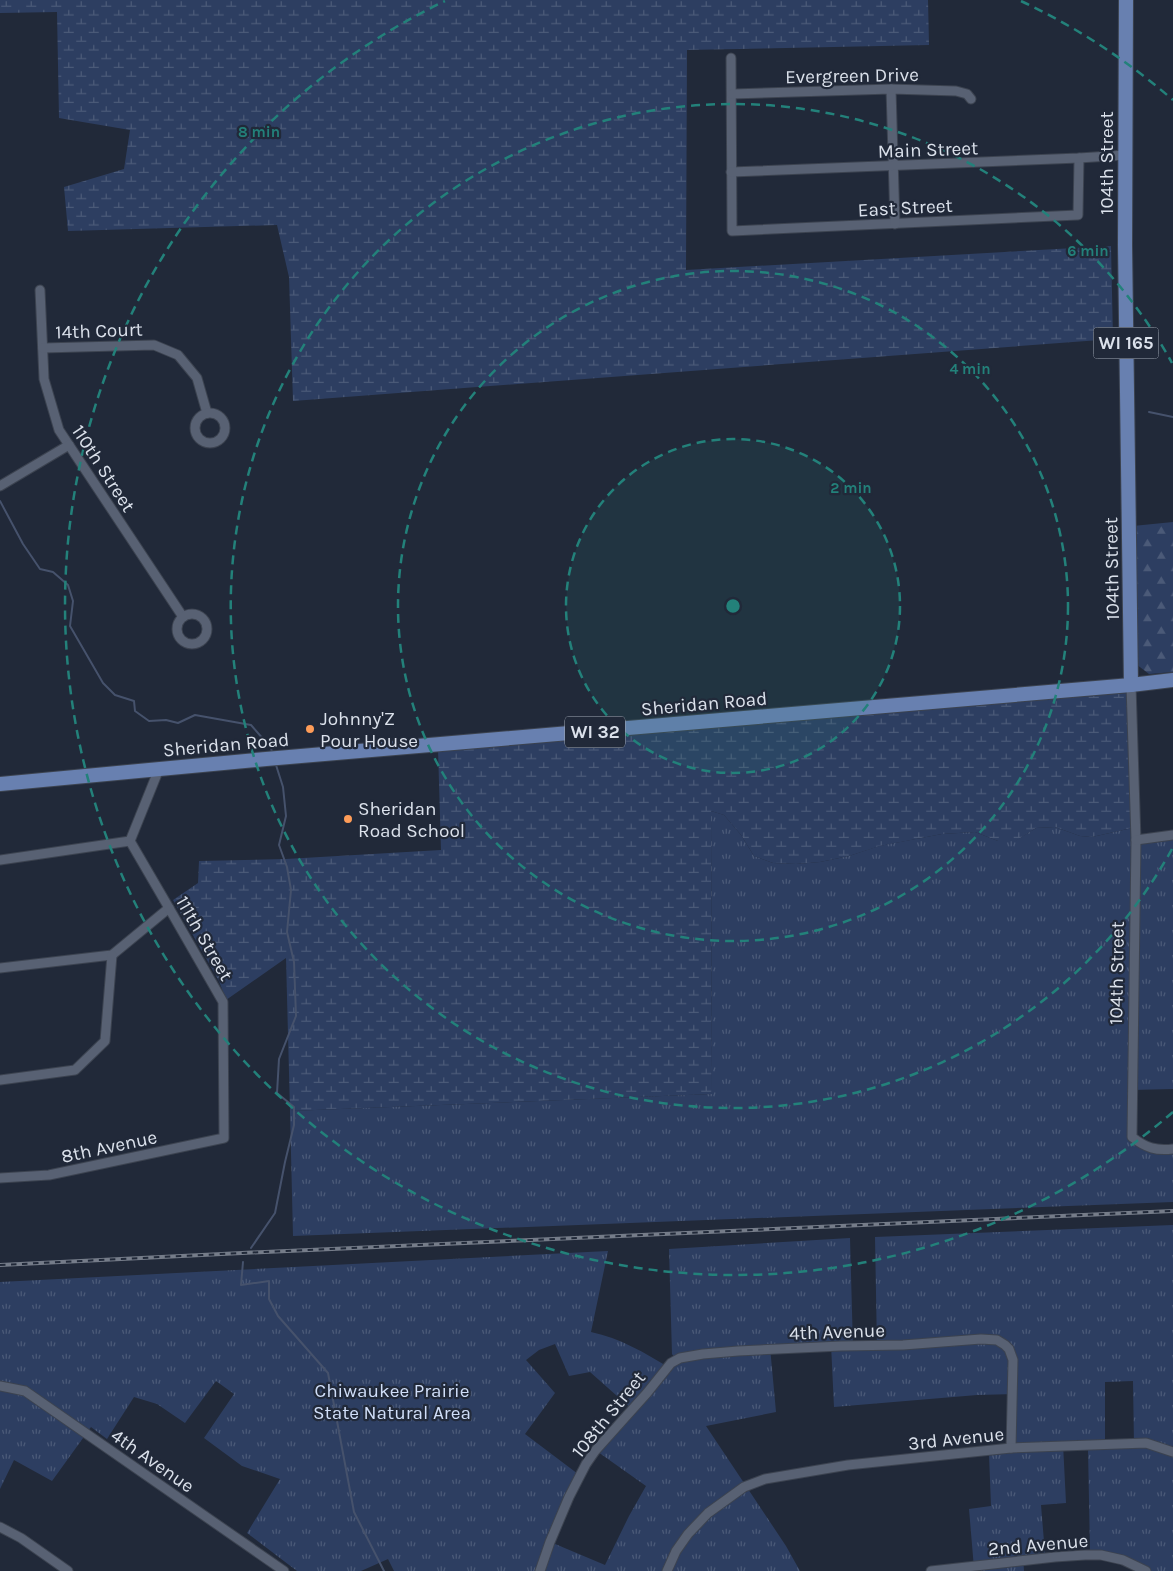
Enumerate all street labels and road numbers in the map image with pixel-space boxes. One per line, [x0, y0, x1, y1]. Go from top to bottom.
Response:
street label: Evergreen Drive [785, 64, 919, 88]
street label: 104th Street [1096, 111, 1118, 215]
street label: Main Street [878, 137, 979, 163]
street label: East Street [857, 195, 953, 221]
street label: 14th Court [55, 318, 143, 344]
road number: WI 165 [1094, 328, 1158, 358]
street label: 110th Street [67, 421, 139, 516]
street label: 104th Street [1100, 517, 1124, 621]
street label: Sheridan Road [640, 688, 768, 720]
road number: WI 32 [565, 716, 625, 748]
street label: Sheridan Road [162, 729, 290, 761]
street label: 111th Street [171, 892, 237, 985]
street label: 104th Street [1105, 921, 1129, 1025]
street label: 8th Avenue [59, 1126, 159, 1168]
street label: 4th Avenue [789, 1319, 886, 1345]
street label: 108th Street [567, 1367, 650, 1462]
street label: 3rd Avenue [907, 1423, 1005, 1455]
street label: 4th Avenue [107, 1424, 198, 1497]
street label: 2nd Avenue [987, 1530, 1089, 1560]

